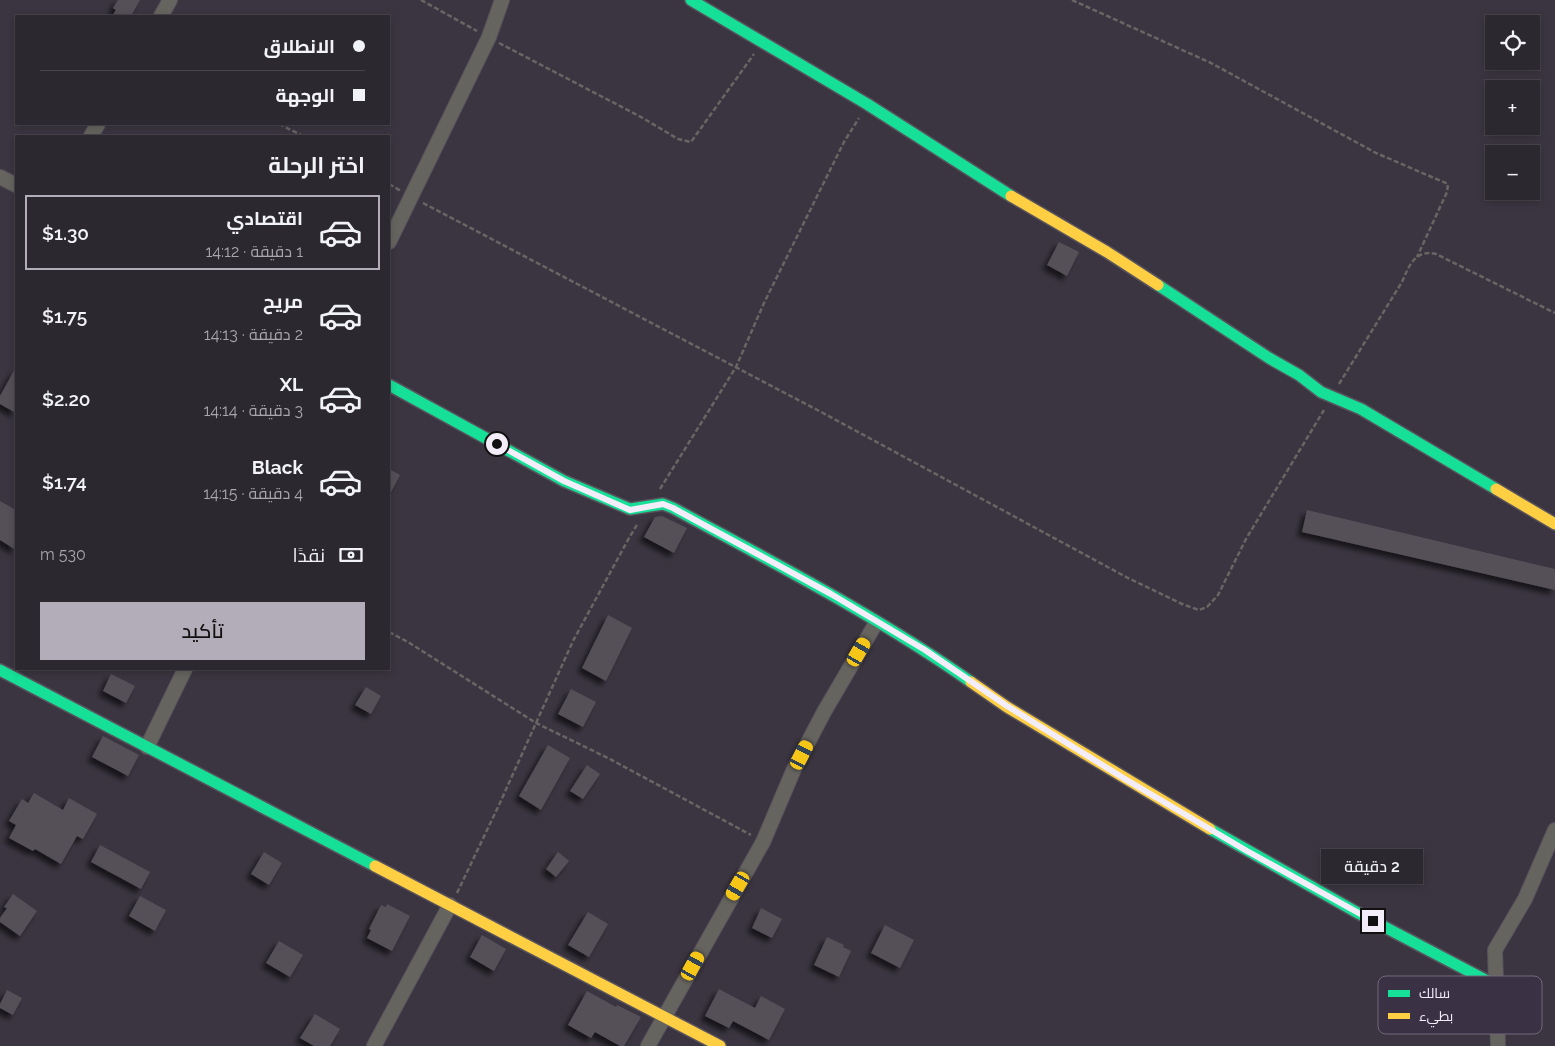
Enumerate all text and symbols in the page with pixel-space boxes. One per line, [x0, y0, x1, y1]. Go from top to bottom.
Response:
map controls [1485, 15, 1540, 200]
button: locate [1485, 15, 1540, 70]
text: الانطلاق [264, 35, 335, 57]
button: + [1485, 80, 1540, 135]
text: الوجهة [275, 84, 335, 106]
button: − [1485, 145, 1540, 200]
text: اختر الرحلة [268, 152, 365, 178]
text: اقتصادي [227, 207, 303, 229]
icon: car [318, 210, 363, 255]
text: $1.30 [42, 222, 89, 244]
text: 1 دقيقة · 14:12 [205, 242, 303, 261]
text: مريح [263, 290, 303, 312]
icon: car [318, 293, 363, 338]
text: $1.75 [42, 305, 87, 327]
text: 2 دقيقة · 14:13 [204, 325, 303, 344]
text: XL [280, 373, 303, 395]
icon: car [318, 376, 363, 421]
text: $2.20 [42, 388, 91, 410]
text: 3 دقيقة · 14:14 [203, 401, 303, 420]
route start [486, 433, 508, 455]
text: Black [252, 456, 303, 478]
icon: car [318, 459, 363, 504]
text: $1.74 [42, 471, 87, 493]
text: 4 دقيقة · 14:15 [203, 484, 303, 503]
icon: cash [337, 541, 365, 569]
text: نقدًا [293, 544, 325, 566]
text: 530 m [40, 545, 86, 564]
button: تأكيد [40, 602, 365, 660]
car [845, 635, 872, 669]
car [788, 738, 815, 772]
callout: 2 دقيقة [1322, 848, 1424, 884]
text: 2 دقيقة [1344, 857, 1400, 876]
car [724, 869, 751, 903]
route end [1362, 910, 1384, 932]
car [679, 949, 706, 983]
legend [1378, 976, 1542, 1034]
text: سالك [1419, 985, 1450, 1001]
text: بطيء [1419, 1008, 1453, 1028]

